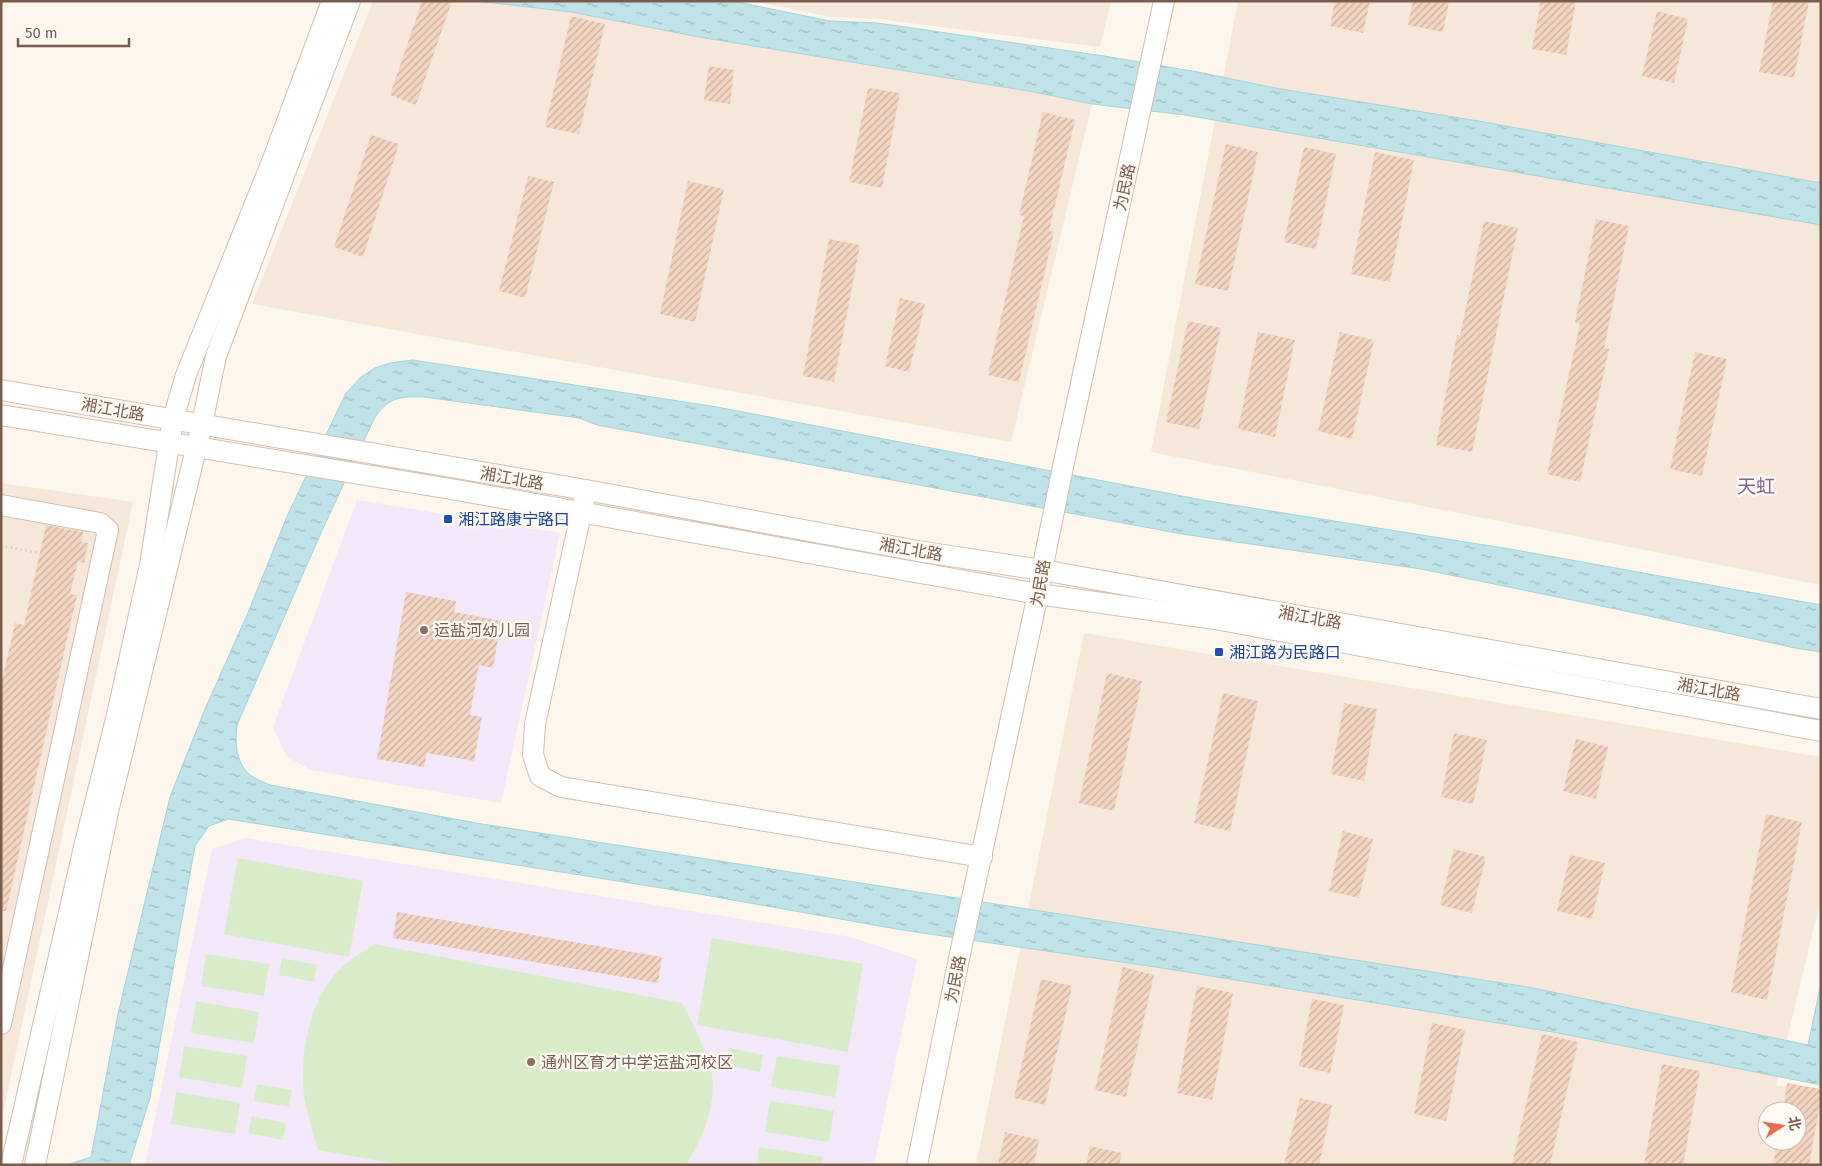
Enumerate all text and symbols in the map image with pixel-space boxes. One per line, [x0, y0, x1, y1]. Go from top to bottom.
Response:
scale bar [18, 15, 129, 47]
text: 50 m [25, 24, 58, 42]
street label: 为民路 [1110, 162, 1139, 213]
street label: 湘江北路 [80, 395, 146, 424]
street label: 湘江北路 [479, 464, 545, 493]
district label: 天虹 [1737, 475, 1775, 498]
place label: 湘江路康宁路口 [458, 510, 570, 529]
marker: 湘江路康宁路口 [442, 513, 454, 525]
street label: 湘江北路 [878, 535, 944, 564]
street label: 为民路 [1027, 558, 1054, 608]
street label: 湘江北路 [1277, 603, 1343, 632]
place label: 运盐河幼儿园 [434, 621, 530, 640]
marker: 运盐河幼儿园 [418, 624, 430, 636]
place label: 湘江路为民路口 [1229, 643, 1341, 662]
marker: 湘江路为民路口 [1213, 646, 1225, 658]
street label: 湘江北路 [1676, 675, 1742, 704]
street label: 为民路 [942, 954, 969, 1004]
place label: 通州区育才中学运盐河校区 [541, 1053, 733, 1072]
marker: 通州区育才中学运盐河校区 [525, 1056, 537, 1068]
north arrow [1757, 1101, 1807, 1151]
text: 北 [1784, 1115, 1804, 1132]

